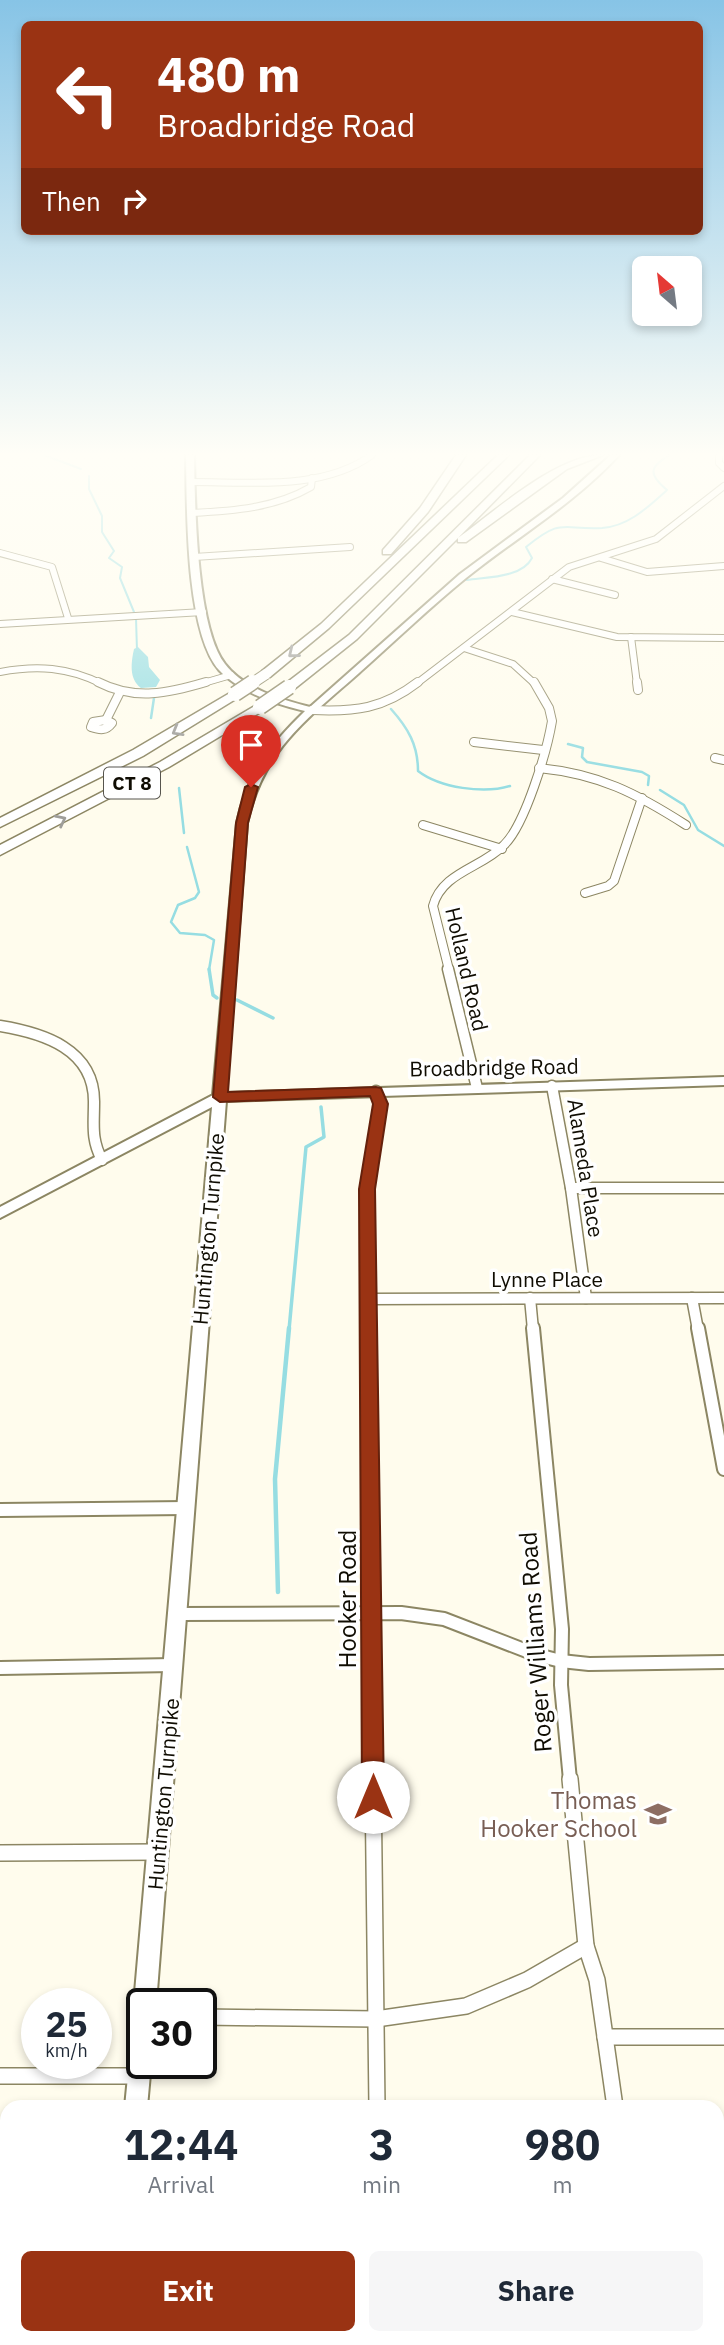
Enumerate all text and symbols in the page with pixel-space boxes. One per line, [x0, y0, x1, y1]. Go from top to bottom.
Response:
text: 480 m [157, 42, 301, 105]
icon: left [42, 49, 133, 140]
text: Broadbridge Road [157, 104, 415, 146]
icon: right [115, 182, 153, 220]
text: Then [42, 184, 101, 218]
north arrow [632, 256, 702, 326]
map controls [632, 256, 702, 326]
one-way arrow [289, 644, 301, 657]
pin [221, 715, 281, 787]
one-way arrow [172, 723, 185, 736]
icon: arrive [232, 726, 270, 764]
road number: CT 8 [104, 768, 160, 798]
one-way arrow [53, 814, 66, 828]
street label: Holland Road [439, 904, 495, 1034]
street label: Broadbridge Road [409, 1052, 579, 1082]
street label: Alameda Place [561, 1097, 611, 1239]
street label: Huntington Turnpike [186, 1132, 230, 1326]
street label: Lynne Place [491, 1265, 603, 1293]
street label: Hooker Road [331, 1530, 363, 1668]
street label: Roger Williams Road [511, 1531, 559, 1753]
street label: Huntington Turnpike [141, 1697, 185, 1891]
position arrow [336, 1760, 410, 1834]
place label: Thomas Hooker School [480, 1784, 637, 1844]
school or university icon: Thomas Hooker School [643, 1799, 673, 1829]
speed limit sign: 30 [126, 1988, 217, 2079]
text: 25 [45, 2001, 88, 2047]
text: km/h [45, 2039, 88, 2062]
text: 12:44 [124, 2117, 238, 2172]
text: 3 [369, 2117, 394, 2172]
text: 980 [525, 2117, 600, 2172]
text: Arrival [148, 2169, 215, 2199]
text: min [362, 2169, 401, 2199]
text: m [552, 2169, 573, 2199]
button: Exit [21, 2251, 355, 2331]
button: Share [369, 2251, 703, 2331]

